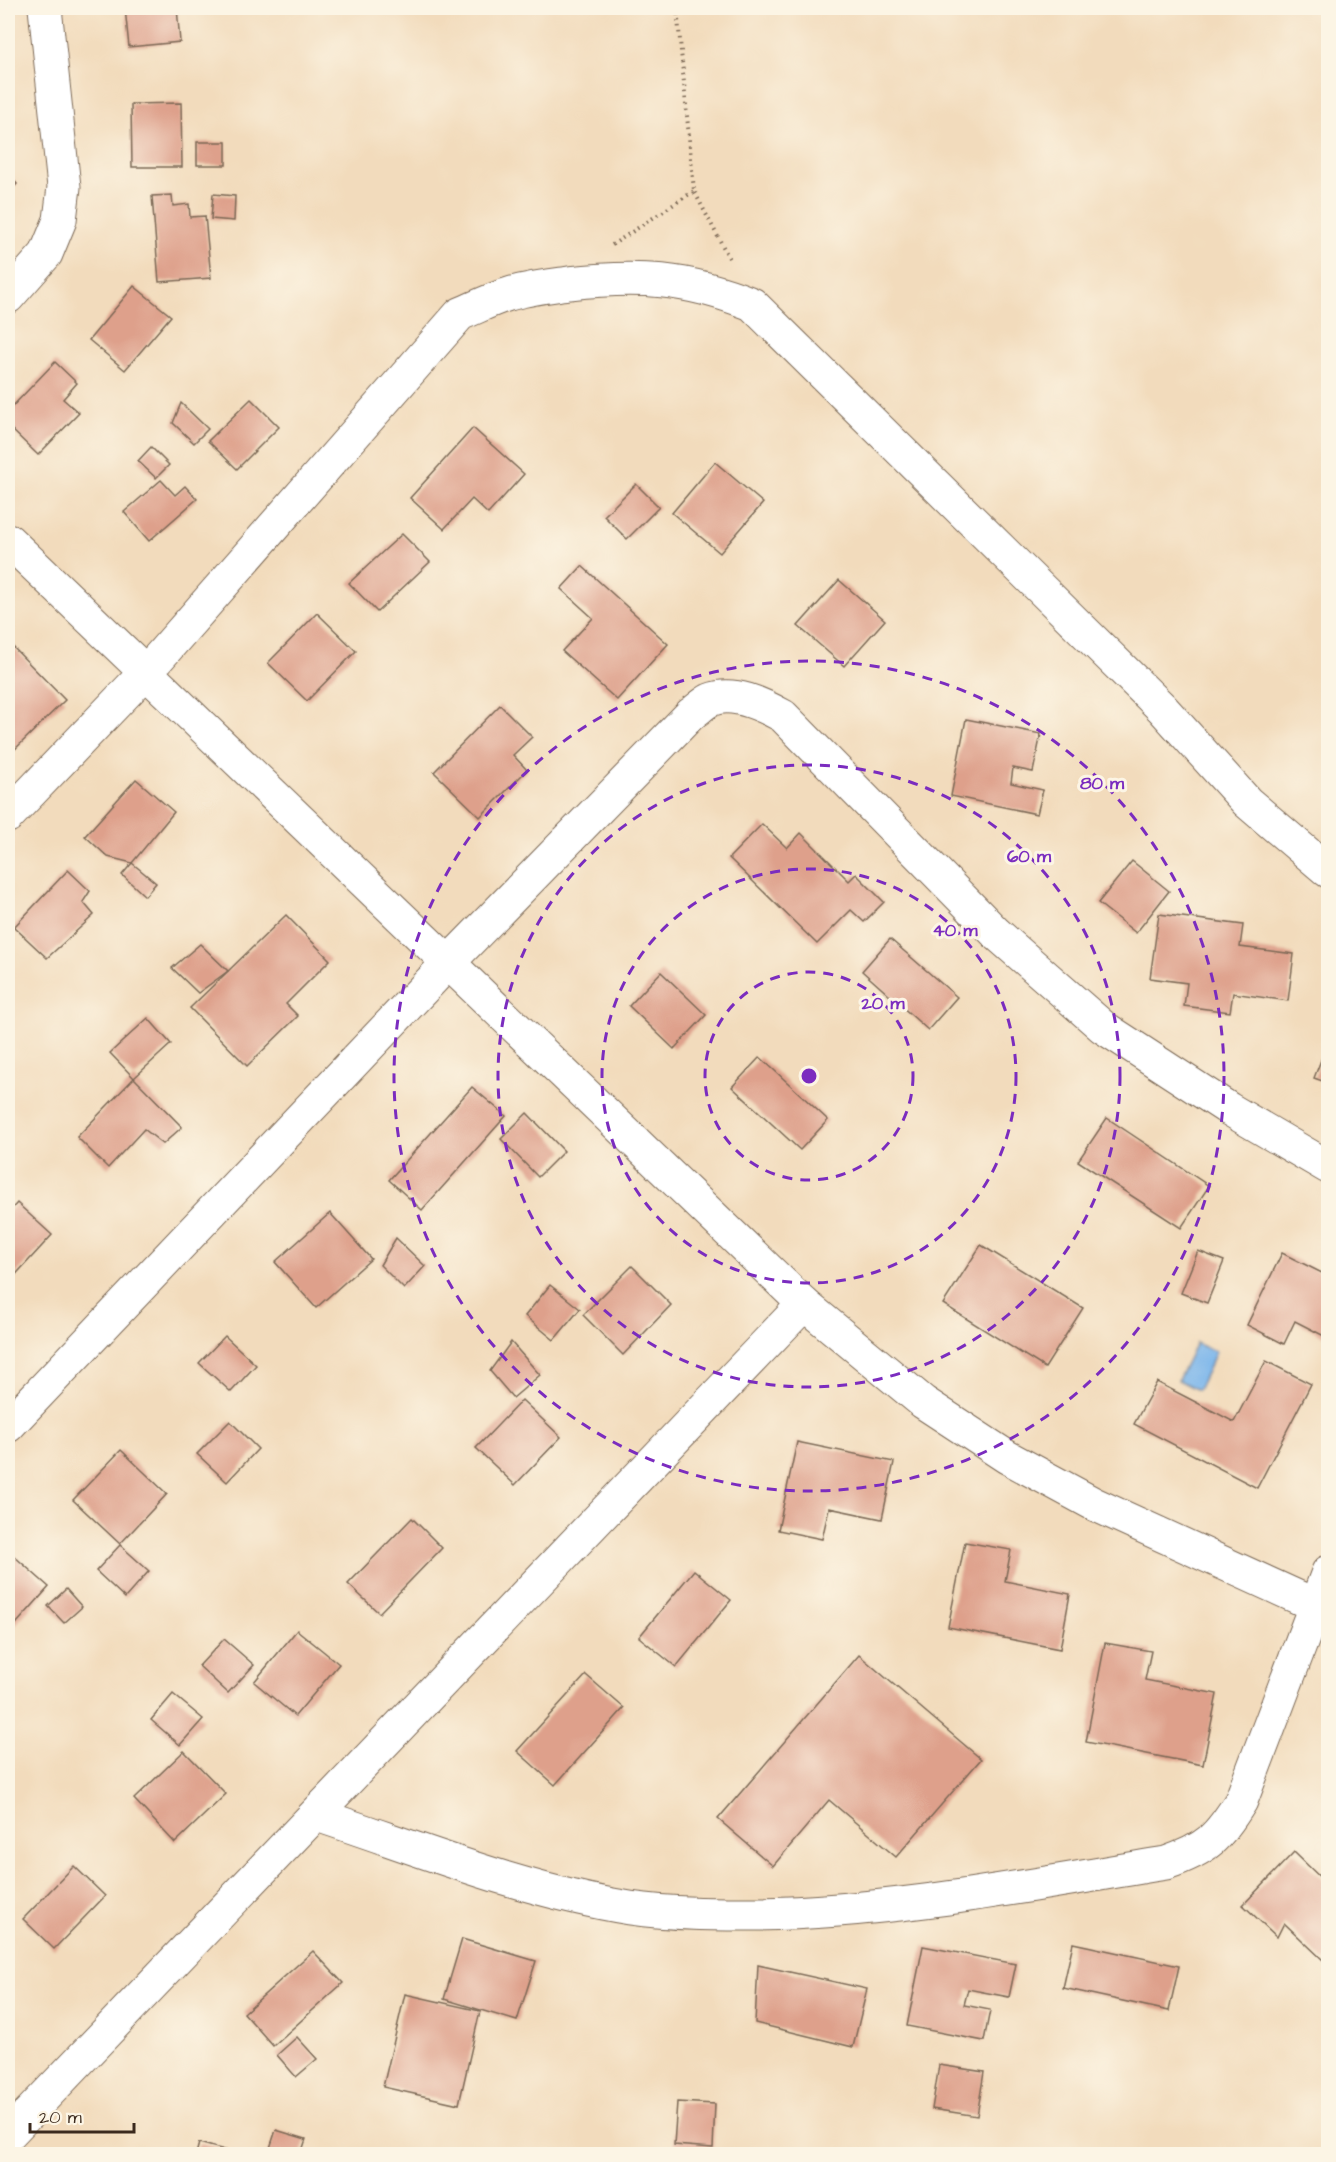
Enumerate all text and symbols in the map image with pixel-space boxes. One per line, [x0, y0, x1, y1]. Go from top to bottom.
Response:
text: 80 m [1080, 771, 1125, 796]
text: 60 m [1007, 844, 1052, 869]
text: 40 m [933, 918, 978, 943]
text: 20 m [861, 991, 905, 1016]
centre of rings [799, 1066, 819, 1086]
scale bar [30, 2096, 134, 2134]
text: 20 m [39, 2105, 82, 2130]

